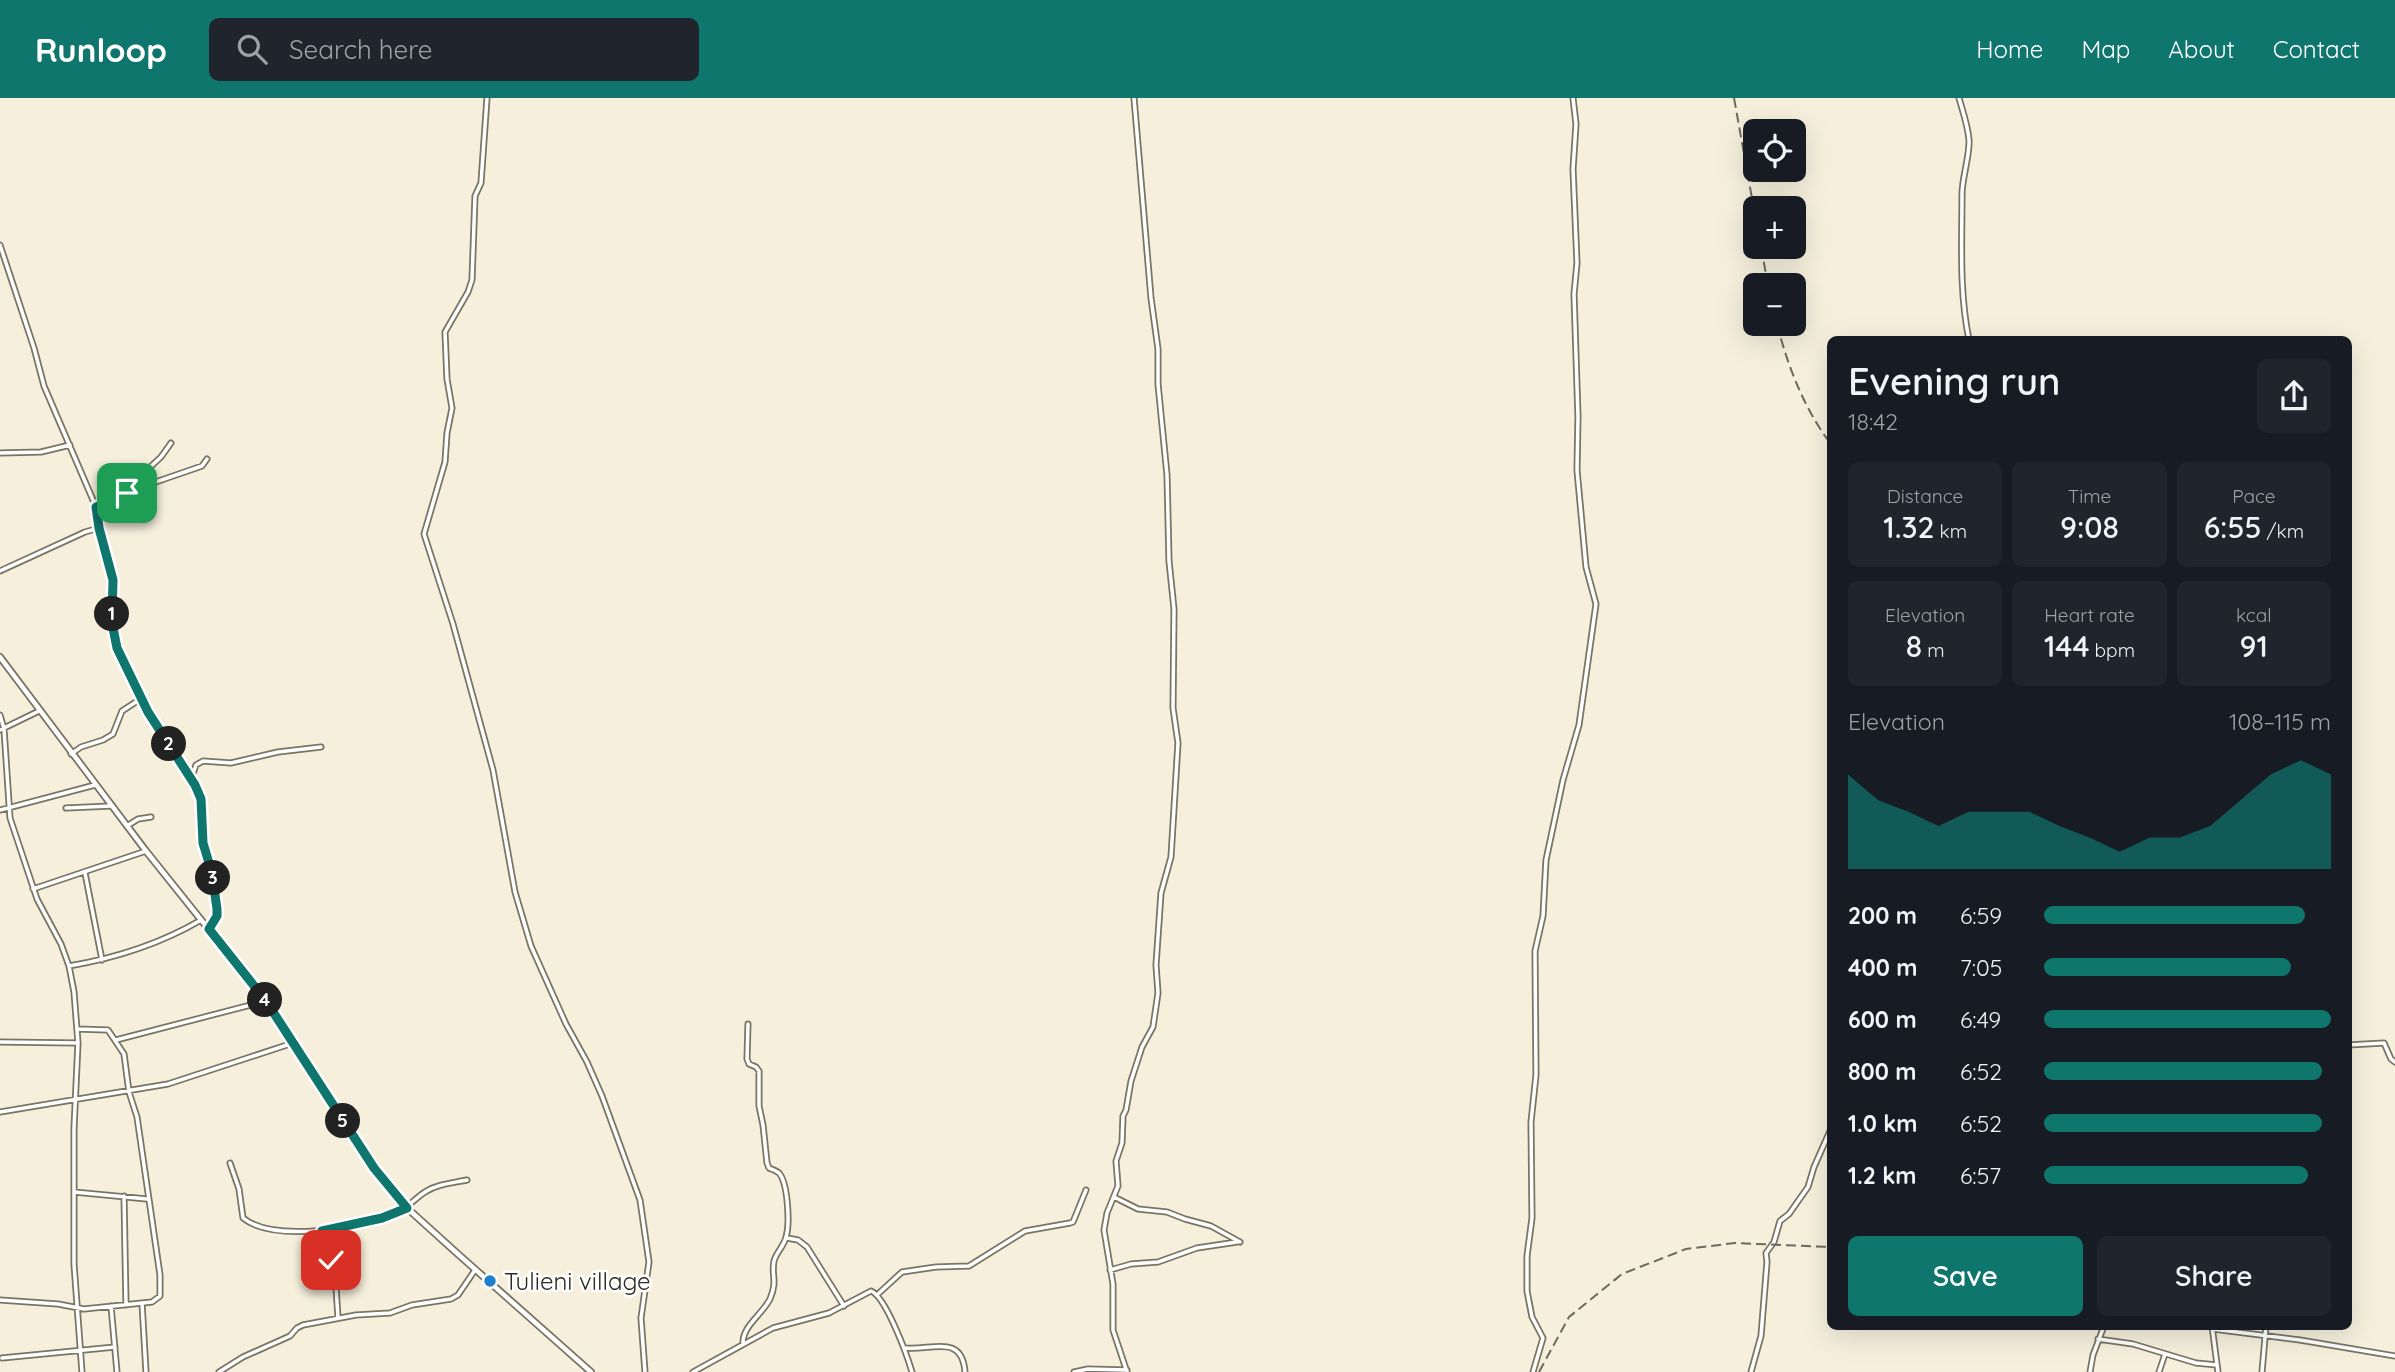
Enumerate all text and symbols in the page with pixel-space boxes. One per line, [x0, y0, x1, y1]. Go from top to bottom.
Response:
search box [209, 18, 699, 81]
text: Runloop [35, 29, 167, 70]
icon: search [233, 30, 271, 68]
text: Search here [289, 33, 432, 66]
text: Home [1976, 34, 2043, 64]
text: Map [2081, 34, 2130, 64]
text: About [2168, 34, 2235, 64]
text: Contact [2273, 34, 2360, 64]
map controls [1743, 119, 1806, 336]
button: locate [1743, 119, 1806, 182]
button: + [1743, 196, 1806, 259]
button: − [1743, 273, 1806, 336]
text: Evening run [1848, 357, 2061, 405]
button: share [2257, 359, 2331, 433]
text: 18:42 [1848, 407, 1898, 436]
pin [97, 463, 157, 523]
icon: arrive [108, 474, 146, 512]
text: Distance [1887, 484, 1963, 508]
text: Time [2068, 484, 2111, 508]
text: Pace [2232, 484, 2275, 508]
text: 1.32 [1883, 508, 1934, 546]
text: 9:08 [2060, 508, 2119, 546]
text: 6:55 [2204, 508, 2261, 546]
text: km [1934, 519, 1967, 543]
text: /km [2261, 519, 2304, 543]
pin: 1 [94, 596, 130, 632]
text: 1 [108, 601, 115, 625]
text: Elevation [1885, 603, 1965, 627]
text: Heart rate [2044, 603, 2135, 627]
text: kcal [2236, 603, 2272, 627]
text: 8 [1906, 627, 1922, 665]
text: 144 [2044, 627, 2089, 665]
text: 91 [2240, 627, 2268, 665]
text: m [1922, 638, 1945, 662]
text: bpm [2089, 638, 2135, 662]
text: Elevation [1848, 707, 1945, 736]
text: 108–115 m [2229, 707, 2331, 736]
pin: 2 [152, 726, 186, 762]
text: 2 [163, 731, 174, 755]
pin: 3 [196, 860, 230, 896]
text: 3 [207, 865, 218, 889]
text: 200 m [1848, 901, 1917, 930]
text: 6:59 [1960, 901, 2002, 930]
text: 400 m [1848, 953, 1917, 982]
text: 7:05 [1960, 953, 2002, 982]
pin: 4 [247, 982, 282, 1018]
text: 4 [259, 987, 270, 1011]
text: 600 m [1848, 1005, 1917, 1034]
text: 6:49 [1960, 1005, 2001, 1034]
text: 800 m [1848, 1057, 1917, 1086]
text: 6:52 [1960, 1057, 2002, 1086]
pin: 5 [326, 1104, 360, 1138]
text: 5 [337, 1108, 348, 1132]
text: 1.0 km [1848, 1109, 1918, 1138]
text: 6:52 [1960, 1109, 2002, 1138]
text: 1.2 km [1848, 1161, 1917, 1190]
text: 6:57 [1960, 1161, 2001, 1190]
pin [301, 1230, 361, 1290]
button: Save [1848, 1236, 2083, 1316]
button: Share [2097, 1236, 2331, 1316]
icon: check [312, 1241, 350, 1279]
place label: Tulieni village [504, 1266, 651, 1296]
marker: Tulieni village [482, 1273, 498, 1289]

